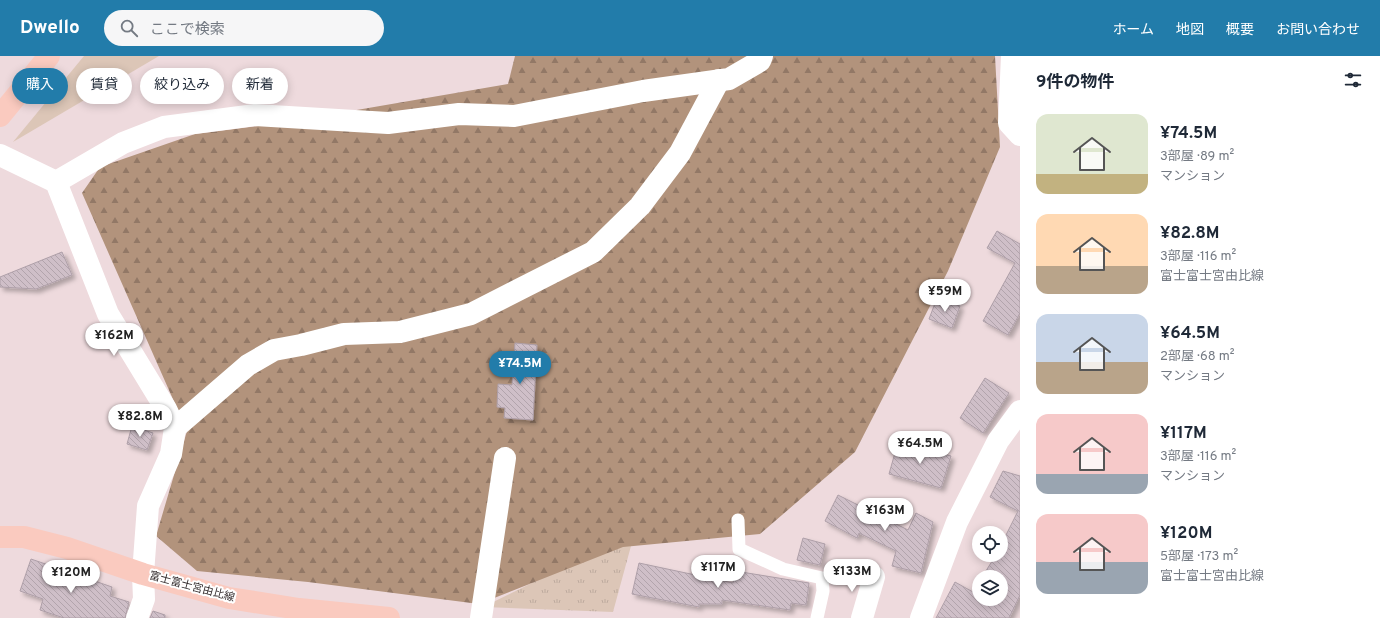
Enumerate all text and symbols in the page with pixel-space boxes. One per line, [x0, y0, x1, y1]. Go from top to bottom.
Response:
search box [104, 10, 384, 46]
text: Dwello [20, 16, 80, 40]
icon: search [118, 17, 140, 39]
text: ここで検索 [150, 21, 225, 40]
text: ホーム [1112, 22, 1154, 39]
text: 地図 [1176, 22, 1204, 39]
text: 概要 [1226, 22, 1254, 39]
text: お問い合わせ [1276, 22, 1360, 39]
chip: 購入 [12, 68, 68, 104]
chip: 賃貸 [76, 68, 132, 104]
chip: 絞り込み [140, 68, 224, 104]
chip: 新着 [232, 68, 288, 104]
icon: filters [1342, 69, 1364, 91]
text: 9件の物件 [1036, 72, 1114, 94]
text: ¥74.5M [1160, 123, 1217, 145]
icon: home [1068, 130, 1116, 178]
text: 3部屋 · 89 m² [1160, 149, 1234, 165]
text: マンション [1160, 169, 1225, 185]
text: ¥82.8M [1160, 223, 1220, 245]
icon: home [1068, 230, 1116, 278]
text: 3部屋 · 116 m² [1160, 249, 1236, 265]
text: 富士富士宮由比線 [1160, 269, 1264, 285]
pin: ¥59M [921, 279, 969, 313]
text: ¥59M [928, 284, 962, 300]
pin: ¥162M [86, 323, 142, 357]
text: ¥64.5M [1160, 323, 1220, 345]
text: ¥162M [94, 328, 134, 344]
icon: home [1068, 330, 1116, 378]
text: 2部屋 · 68 m² [1160, 349, 1235, 365]
pin: ¥74.5M [487, 351, 553, 385]
text: ¥74.5M [498, 356, 542, 372]
text: マンション [1160, 369, 1225, 385]
pin: ¥82.8M [107, 404, 173, 438]
text: ¥82.8M [117, 409, 163, 425]
text: ¥117M [1160, 423, 1207, 445]
icon: home [1068, 430, 1116, 478]
pin: ¥64.5M [887, 431, 953, 465]
text: ¥64.5M [897, 436, 943, 452]
text: 3部屋 · 116 m² [1160, 449, 1236, 465]
text: マンション [1160, 469, 1225, 485]
pin: ¥163M [857, 498, 913, 532]
text: ¥163M [865, 503, 905, 519]
text: ¥120M [1160, 523, 1212, 545]
map controls [972, 526, 1008, 606]
button: locate [972, 526, 1008, 562]
icon: home [1068, 530, 1116, 578]
text: 5部屋 · 173 m² [1160, 549, 1238, 565]
pin: ¥117M [690, 555, 746, 589]
pin: ¥133M [824, 559, 880, 593]
pin: ¥120M [43, 560, 99, 594]
text: ¥117M [700, 560, 736, 576]
text: ¥133M [832, 564, 872, 580]
text: ¥120M [51, 565, 91, 581]
street label: 富士富士宮由比線 [148, 569, 236, 605]
text: 富士富士宮由比線 [1160, 569, 1264, 585]
button: layers [972, 570, 1008, 606]

